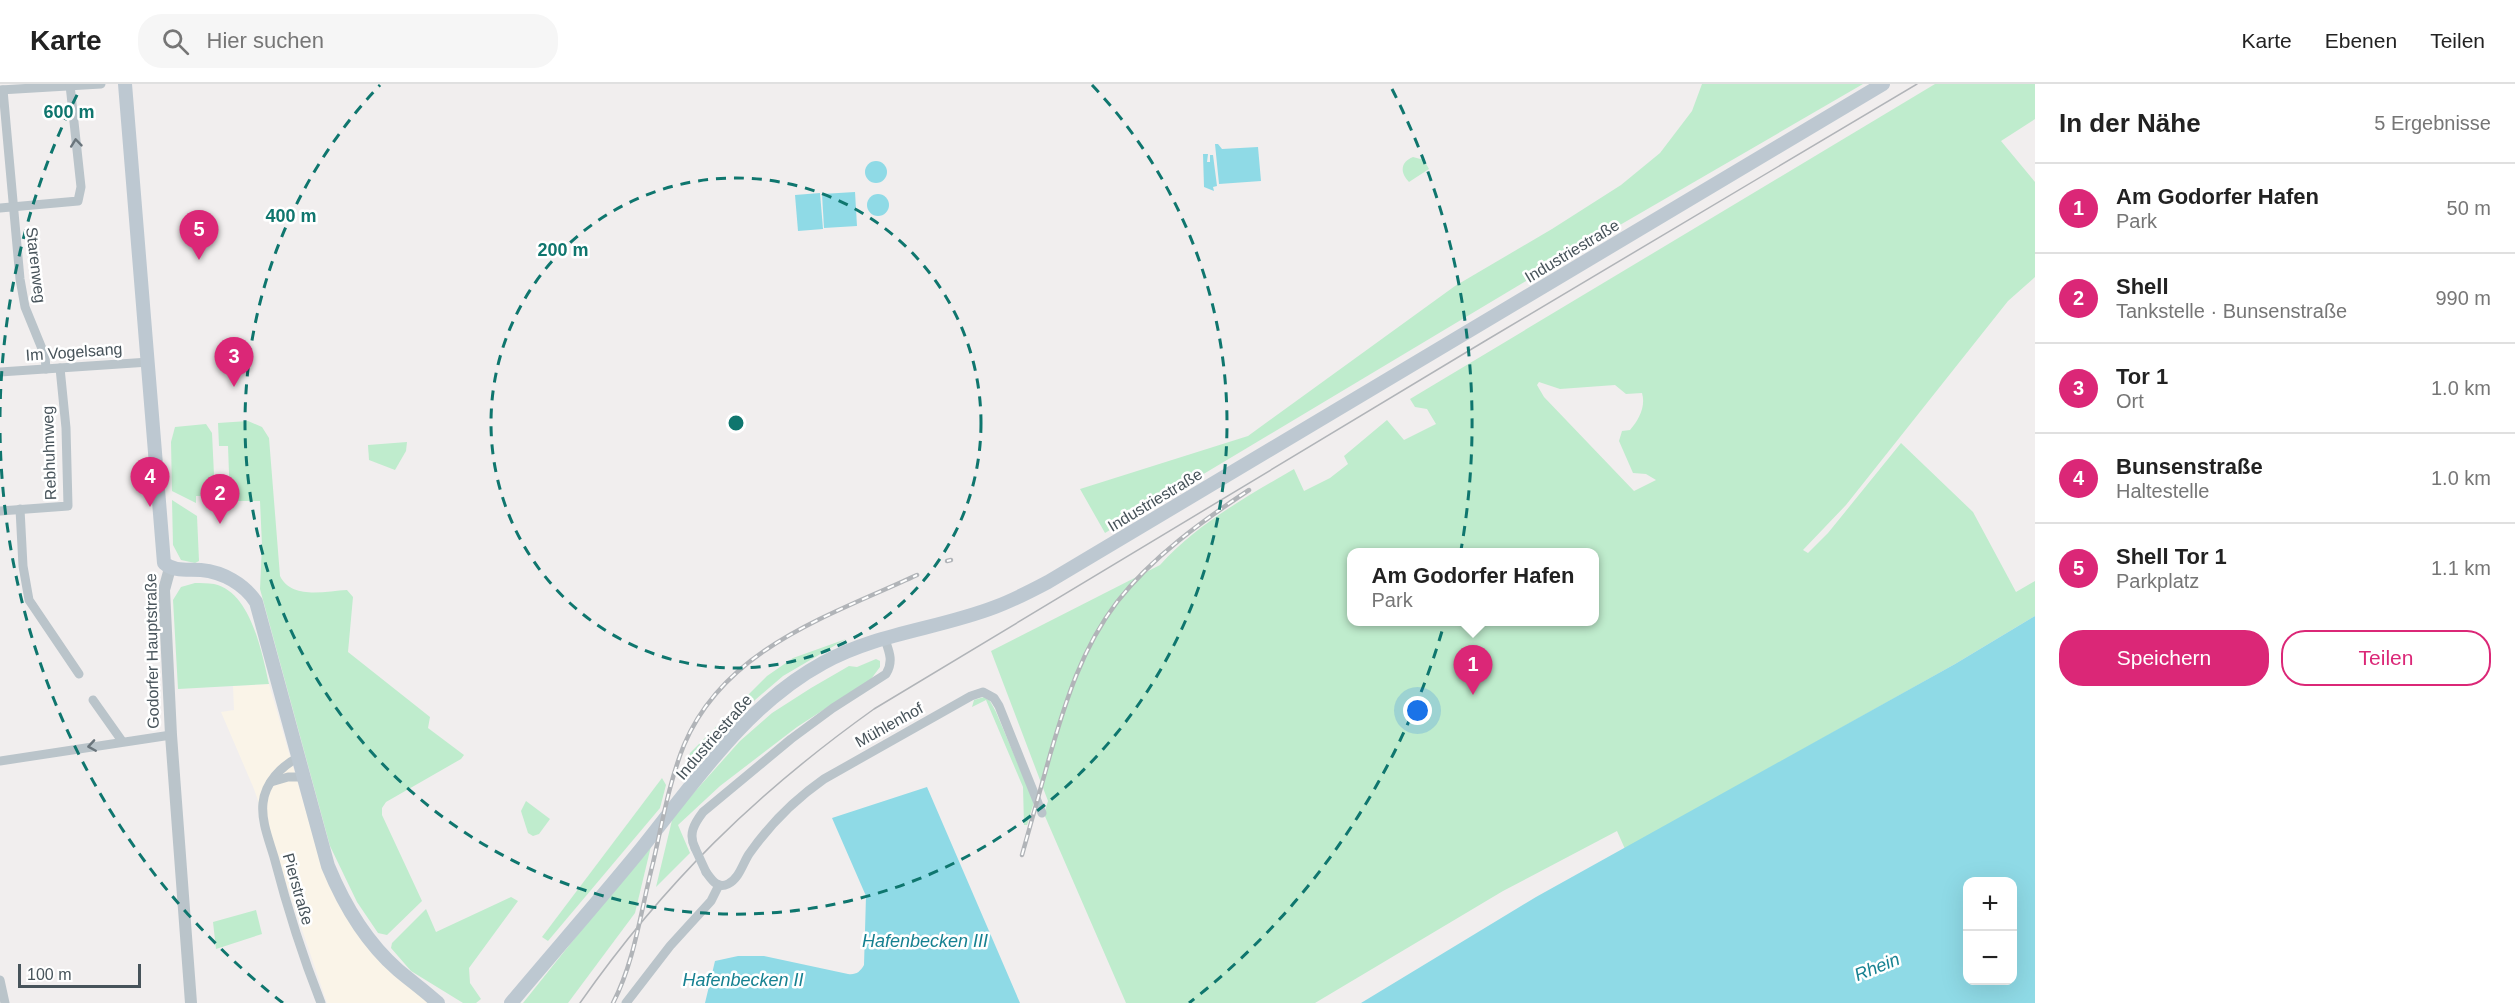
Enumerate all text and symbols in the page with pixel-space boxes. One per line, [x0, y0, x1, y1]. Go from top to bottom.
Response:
search box [138, 14, 558, 68]
text: Karte [30, 25, 102, 56]
icon: search [159, 25, 192, 58]
text: Hier suchen [207, 28, 324, 53]
text: Karte [2242, 29, 2292, 52]
text: Ebenen [2325, 29, 2397, 52]
text: Teilen [2430, 29, 2485, 52]
text: 600 m [43, 102, 95, 122]
text: In der Nähe [2059, 108, 2201, 138]
text: 5 Ergebnisse [2374, 112, 2491, 134]
one-way arrow [70, 138, 83, 147]
text: Am Godorfer Hafen [2116, 184, 2319, 209]
text: 1 [2073, 197, 2084, 219]
text: 50 m [2447, 197, 2491, 219]
text: 400 m [265, 206, 317, 226]
pin: 5 [180, 210, 218, 260]
text: Park [2116, 210, 2157, 232]
street label: Industriestraße [1522, 216, 1622, 286]
street label: Starenweg [23, 226, 49, 304]
text: 200 m [537, 240, 589, 260]
text: Shell [2116, 274, 2169, 299]
text: 2 [2073, 287, 2084, 309]
text: 990 m [2435, 287, 2491, 309]
text: Tankstelle · Bunsenstraße [2116, 300, 2347, 322]
pin: 3 [214, 338, 254, 387]
street label: Im Vogelsang [25, 340, 123, 364]
text: Tor 1 [2116, 364, 2168, 389]
text: 3 [2073, 377, 2084, 399]
text: 1.0 km [2431, 377, 2491, 399]
text: Ort [2116, 390, 2144, 412]
street label: Rebhuhnweg [39, 406, 59, 500]
centre of rings [726, 413, 746, 433]
text: Bunsenstraße [2116, 454, 2263, 479]
pin: 4 [130, 458, 170, 507]
street label: Industriestraße [1105, 465, 1205, 535]
text: 4 [2073, 467, 2084, 489]
text: 1.0 km [2431, 467, 2491, 489]
pin: 2 [200, 474, 240, 524]
text: Haltestelle [2116, 480, 2209, 502]
text: Shell Tor 1 [2116, 544, 2227, 569]
popup [1347, 548, 1599, 626]
text: 5 [2073, 557, 2084, 579]
text: 1.1 km [2431, 557, 2491, 579]
text: Am Godorfer Hafen [1372, 563, 1574, 588]
text: Parkplatz [2116, 570, 2199, 592]
street label: Godorfer Hauptstraße [142, 573, 162, 729]
text: Park [1372, 589, 1413, 611]
button: Speichern [2059, 630, 2269, 686]
button: Teilen [2281, 630, 2491, 686]
pin: 1 [1454, 646, 1492, 695]
street label: Industriestraße [673, 691, 755, 783]
your location [1403, 696, 1432, 725]
street label: Mühlenhof [852, 699, 926, 751]
one-way arrow [87, 739, 97, 752]
street label: Pierstraße [280, 851, 316, 927]
map controls [1963, 877, 2017, 985]
button: + [1963, 877, 2017, 931]
water label: Hafenbecken III [862, 931, 988, 951]
button: − [1963, 931, 2017, 985]
water label: Rhein [1851, 949, 1903, 985]
scale bar [18, 961, 141, 988]
text: 100 m [27, 966, 71, 983]
water label: Hafenbecken II [682, 970, 804, 990]

